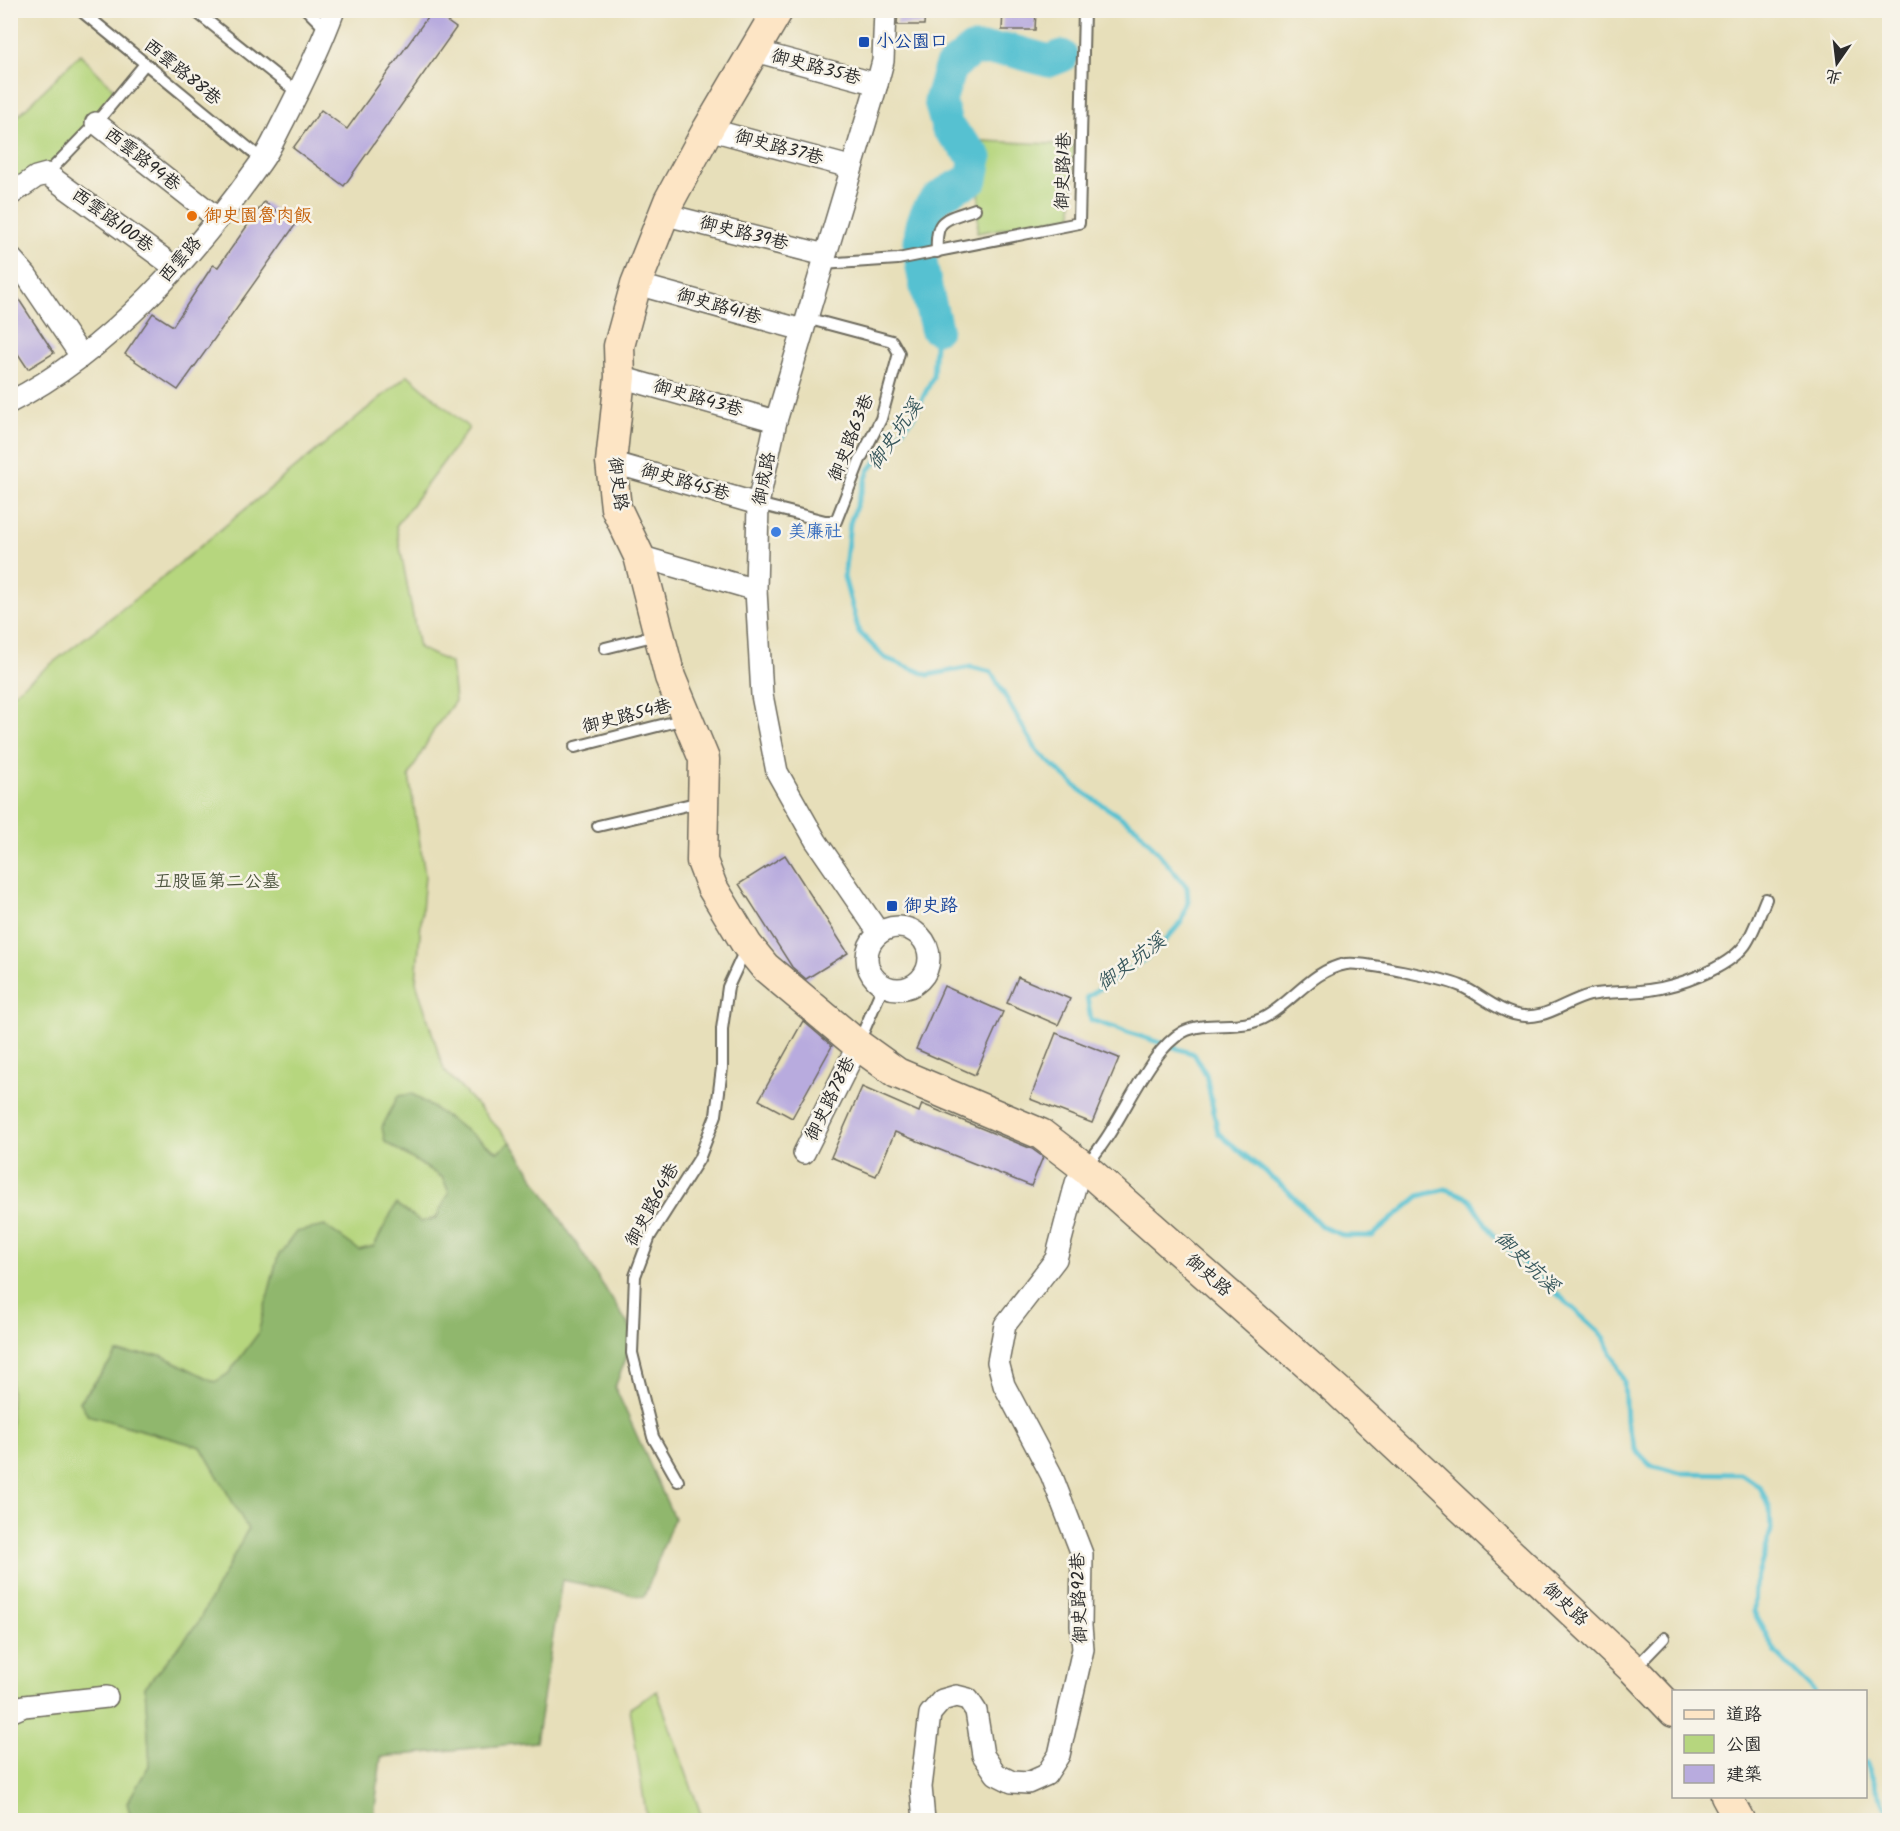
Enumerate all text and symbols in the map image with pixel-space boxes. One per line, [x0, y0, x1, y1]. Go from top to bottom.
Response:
place label: 小公園口 [876, 28, 948, 57]
street label: 西雲路88巷 [136, 32, 228, 114]
north arrow [1807, 33, 1867, 93]
marker: 小公園口 [857, 35, 871, 49]
street label: 御史路35巷 [768, 42, 864, 94]
text: 北 [1823, 62, 1845, 90]
street label: 西雲路94巷 [97, 121, 187, 199]
street label: 御史路37巷 [732, 122, 826, 174]
street label: 御史路1巷 [1048, 132, 1080, 210]
street label: 西雲路100巷 [65, 181, 159, 261]
place label: 御史園魯肉飯 [204, 202, 312, 231]
marker: 御史園魯肉飯 [185, 209, 199, 223]
street label: 御史路39巷 [696, 209, 792, 259]
street label: 西雲路 [152, 230, 210, 290]
street label: 御史路41巷 [673, 281, 765, 333]
street label: 御史路43巷 [650, 372, 746, 426]
street label: 御史路63巷 [821, 390, 883, 486]
water label: 御史坑溪 [860, 392, 933, 477]
street label: 御成路 [746, 450, 784, 508]
street label: 御史路 [599, 455, 635, 513]
street label: 御史路45巷 [637, 456, 733, 510]
place label: 美廉社 [788, 518, 842, 547]
marker: 美廉社 [769, 525, 783, 539]
street label: 御史路54巷 [579, 692, 675, 742]
park label: 五股區第二公墓 [154, 868, 280, 897]
place label: 御史路 [904, 892, 958, 921]
marker: 御史路 [885, 899, 899, 913]
water label: 御史坑溪 [1090, 926, 1174, 1000]
street label: 御史路78巷 [798, 1052, 864, 1146]
street label: 御史路64巷 [618, 1158, 688, 1252]
water label: 御史坑溪 [1486, 1224, 1567, 1303]
street label: 御史路 [1178, 1247, 1238, 1305]
street label: 御史路92巷 [1064, 1552, 1096, 1644]
street label: 御史路 [1535, 1576, 1595, 1634]
legend [1672, 1690, 1867, 1798]
text: 道路 [1726, 1701, 1762, 1730]
text: 公園 [1726, 1731, 1762, 1760]
text: 建築 [1726, 1761, 1762, 1790]

